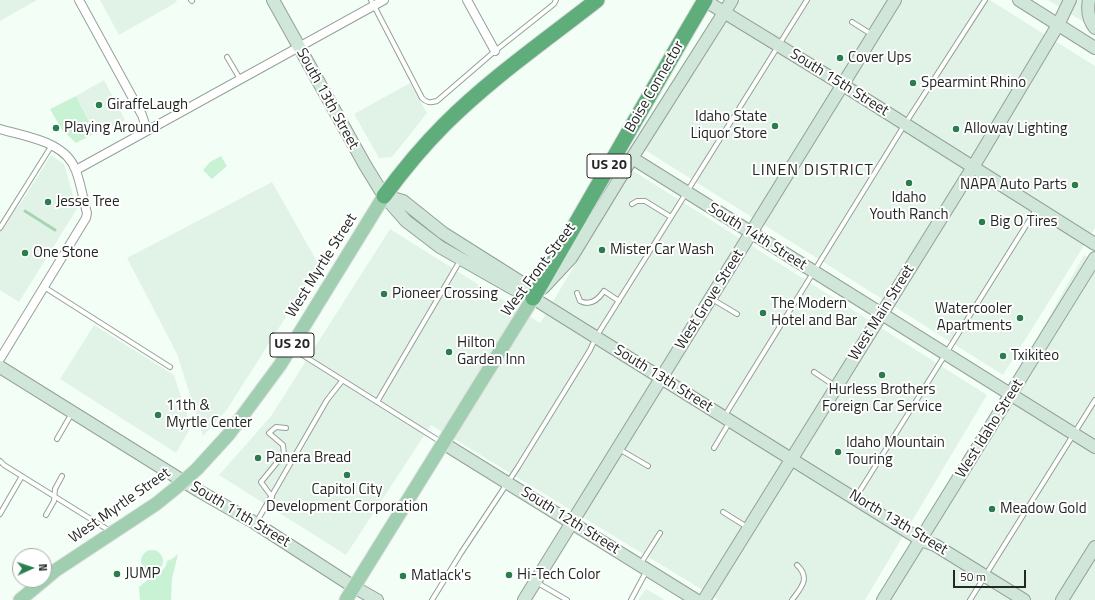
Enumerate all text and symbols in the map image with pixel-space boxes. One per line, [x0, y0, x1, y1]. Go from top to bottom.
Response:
street label: Boise Connector [621, 38, 689, 136]
street label: South 13th Street [292, 45, 362, 153]
street label: South 15th Street [786, 46, 892, 120]
place label: Cover Ups [848, 49, 911, 67]
marker: Cover Ups [835, 53, 845, 63]
place label: Spearmint Rhino [921, 74, 1026, 92]
marker: Spearmint Rhino [908, 78, 918, 88]
place label: GiraffeLaugh [107, 96, 188, 114]
marker: GiraffeLaugh [94, 100, 104, 110]
place label: Idaho State Liquor Store [690, 108, 767, 143]
place label: Playing Around [64, 119, 159, 137]
place label: Alloway Lighting [964, 120, 1068, 138]
marker: Idaho State Liquor Store [770, 121, 780, 131]
marker: Playing Around [51, 123, 61, 133]
marker: Alloway Lighting [951, 124, 961, 134]
road number: US 20 [587, 154, 631, 178]
district label: LINEN DISTRICT [752, 161, 874, 181]
place label: NAPA Auto Parts [960, 176, 1067, 194]
marker: Idaho Youth Ranch [904, 178, 914, 188]
marker: NAPA Auto Parts [1070, 180, 1080, 190]
place label: Idaho Youth Ranch [870, 189, 948, 224]
place label: Jesse Tree [56, 193, 119, 211]
marker: Jesse Tree [43, 197, 53, 207]
street label: South 14th Street [704, 200, 810, 274]
street label: West Myrtle Street [283, 211, 361, 321]
place label: Big O Tires [990, 213, 1057, 231]
marker: Big O Tires [977, 217, 987, 227]
street label: West Front Street [498, 220, 580, 320]
place label: Mister Car Wash [610, 241, 714, 259]
place label: One Stone [33, 244, 99, 262]
marker: Mister Car Wash [597, 245, 607, 255]
street label: West Grove Street [672, 247, 748, 353]
marker: One Stone [20, 248, 30, 258]
street label: West Main Street [845, 262, 919, 364]
place label: Pioneer Crossing [392, 285, 498, 303]
marker: Pioneer Crossing [379, 289, 389, 299]
place label: The Modern Hotel and Bar [771, 295, 857, 330]
place label: Watercooler Apartments [935, 300, 1012, 335]
marker: The Modern Hotel and Bar [758, 308, 768, 318]
marker: Watercooler Apartments [1015, 313, 1025, 323]
road number: US 20 [270, 333, 314, 357]
place label: Hilton Garden Inn [457, 334, 525, 369]
street label: South 13th Street [610, 342, 716, 416]
marker: Hilton Garden Inn [444, 347, 454, 357]
place label: Txikiteo [1011, 347, 1059, 365]
marker: Txikiteo [998, 351, 1008, 361]
marker: Hurless Brothers Foreign Car Service [877, 370, 887, 380]
street label: West Idaho Street [952, 376, 1028, 482]
place label: Hurless Brothers Foreign Car Service [822, 381, 942, 416]
place label: 11th & Myrtle Center [166, 397, 252, 432]
marker: 11th & Myrtle Center [153, 410, 163, 420]
place label: Idaho Mountain Touring [846, 434, 945, 469]
marker: Idaho Mountain Touring [833, 447, 843, 457]
place label: Panera Bread [266, 449, 351, 467]
marker: Panera Bread [253, 453, 263, 463]
street label: West Myrtle Street [66, 464, 174, 548]
marker: Capitol City Development Corporation [342, 470, 352, 480]
street label: South 11th Street [187, 478, 293, 552]
place label: Capitol City Development Corporation [266, 481, 428, 516]
street label: South 12th Street [517, 484, 623, 558]
street label: North 13th Street [845, 486, 951, 560]
place label: Meadow Gold [1000, 500, 1087, 518]
marker: Meadow Gold [987, 504, 997, 514]
north arrow [12, 548, 52, 588]
scale bar [955, 562, 1028, 588]
text: N [35, 563, 51, 572]
place label: JUMP [125, 565, 160, 583]
place label: Hi-Tech Color [517, 566, 601, 584]
place label: Matlack's [411, 567, 471, 585]
text: 50 m [960, 567, 986, 586]
marker: JUMP [112, 569, 122, 579]
marker: Hi-Tech Color [504, 570, 514, 580]
marker: Matlack's [398, 571, 408, 581]

